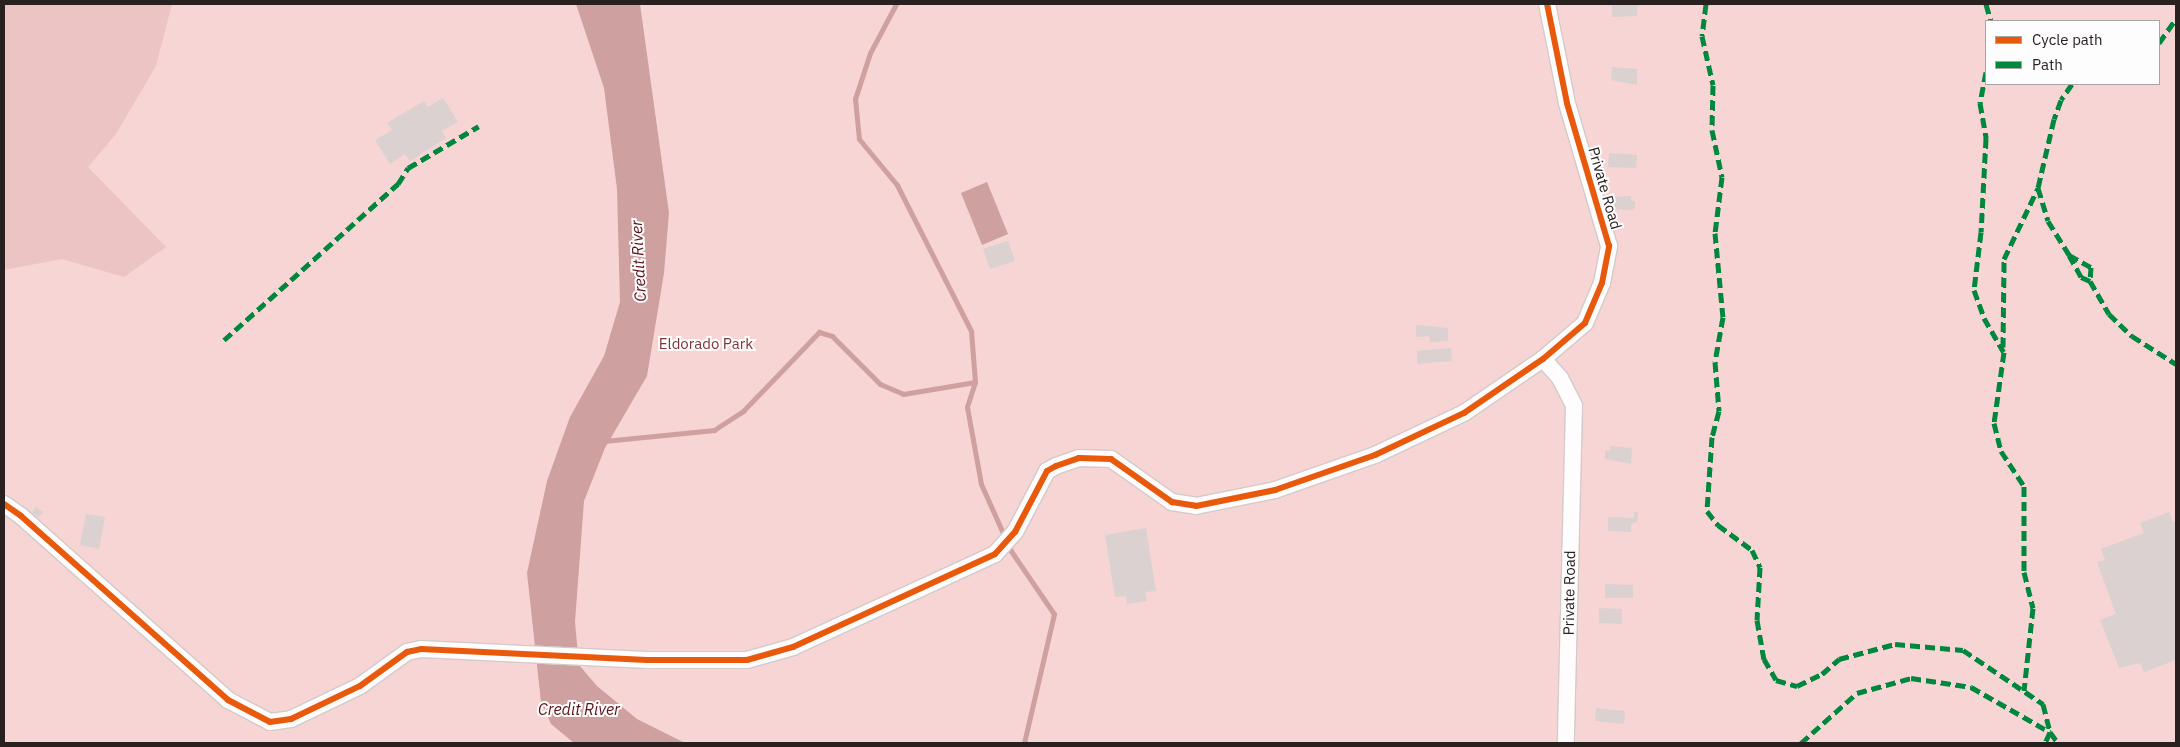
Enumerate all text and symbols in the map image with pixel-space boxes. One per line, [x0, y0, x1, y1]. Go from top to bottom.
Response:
legend [1985, 20, 2160, 85]
text: Cycle path [2032, 30, 2103, 49]
text: Path [2032, 55, 2063, 74]
street label: Private Road [1585, 145, 1625, 231]
water label: Credit River [626, 220, 650, 302]
park label: Eldorado Park [659, 335, 753, 353]
street label: Private Road [1559, 550, 1579, 636]
water label: Credit River [538, 699, 620, 719]

